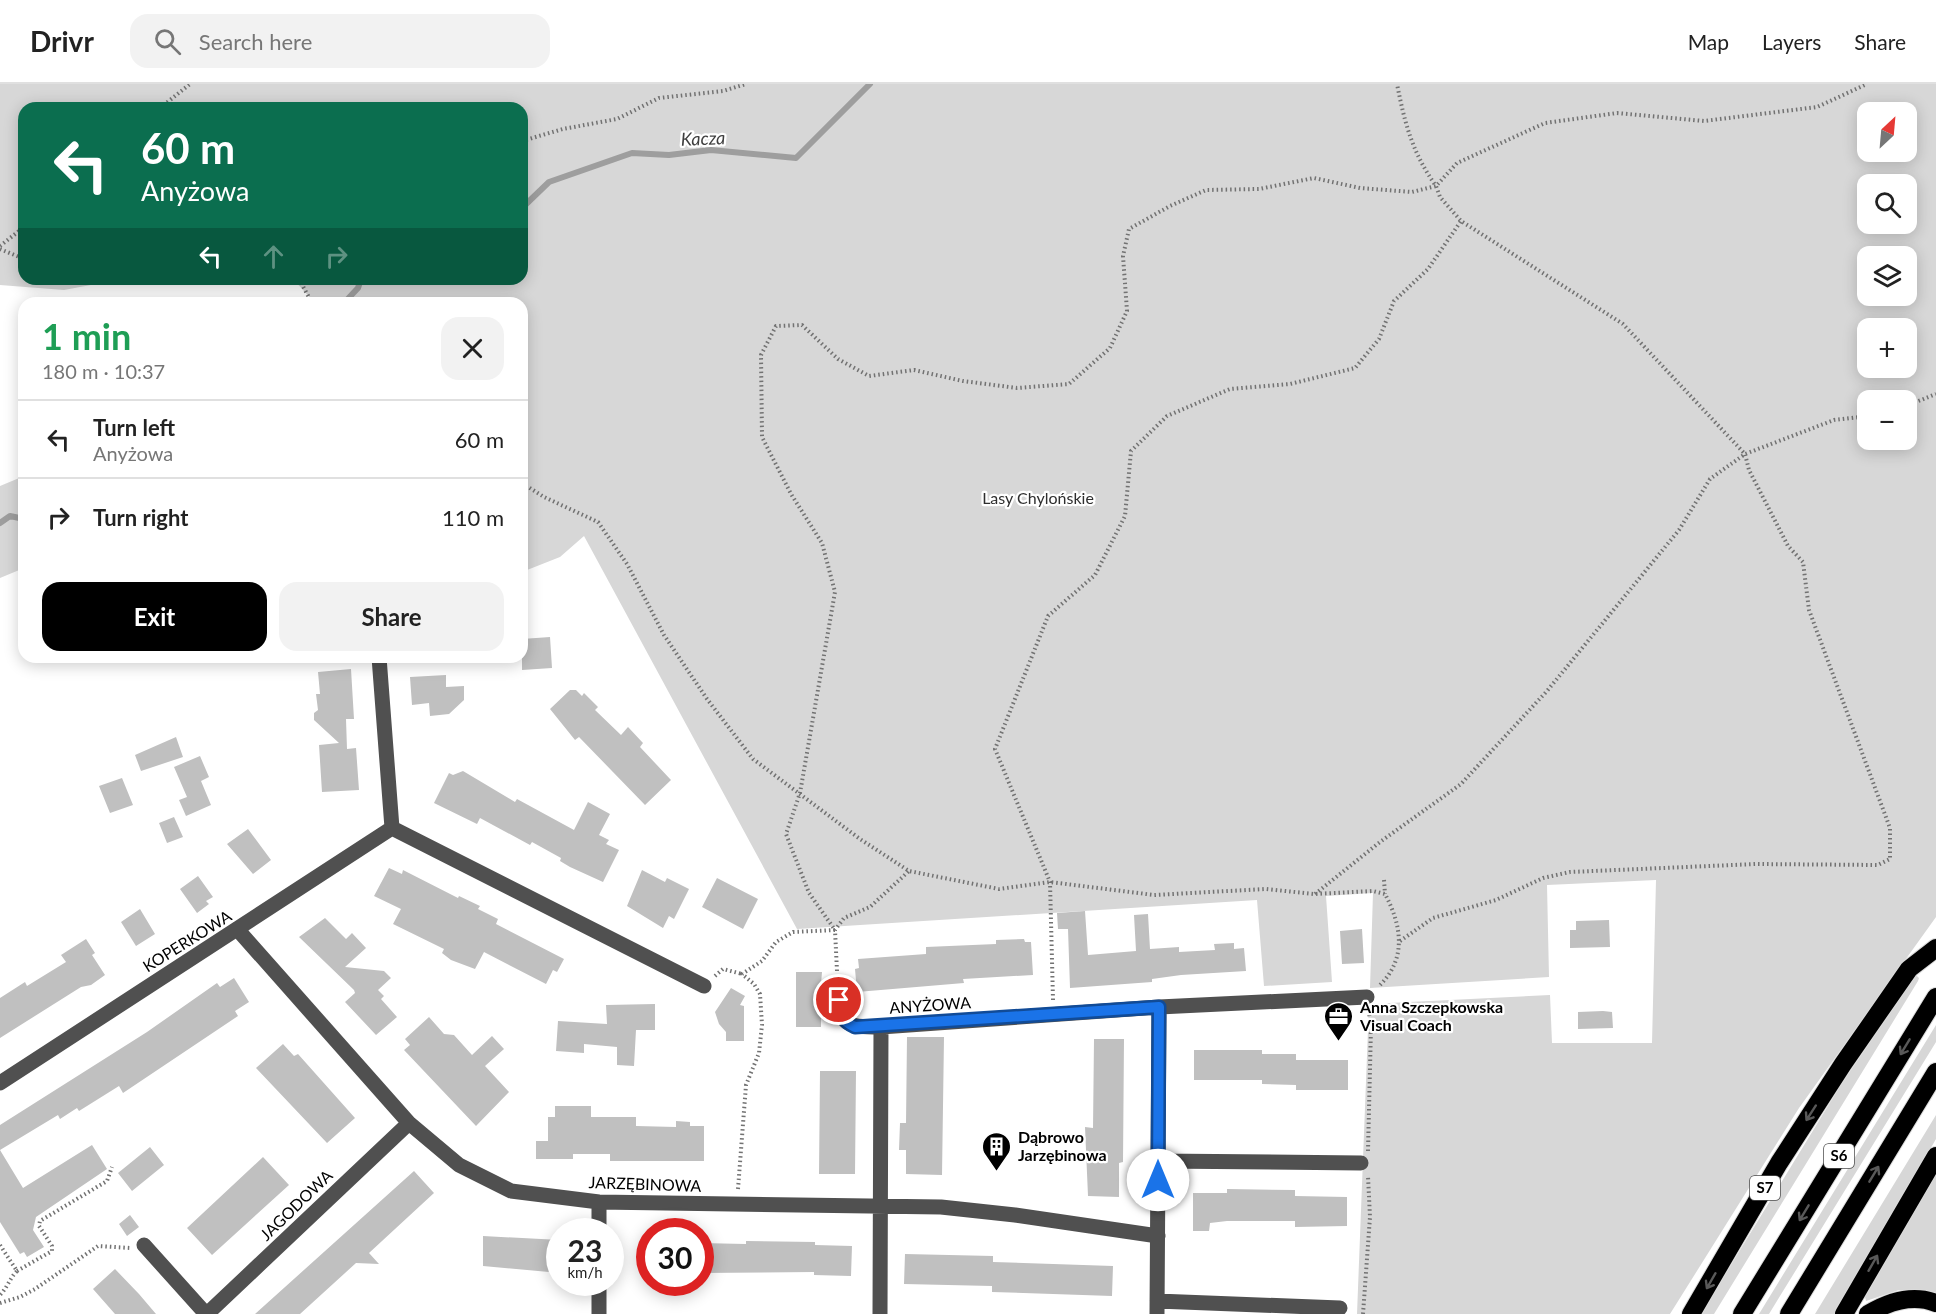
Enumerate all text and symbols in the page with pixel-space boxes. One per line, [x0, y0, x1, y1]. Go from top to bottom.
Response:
search box [130, 14, 550, 68]
text: Drivr [30, 24, 94, 58]
icon: search [151, 25, 184, 58]
text: Search here [199, 28, 312, 55]
text: Map [1688, 29, 1729, 54]
text: Layers [1762, 29, 1821, 54]
text: Share [1854, 29, 1906, 54]
north arrow [1857, 102, 1917, 162]
map controls [1857, 102, 1917, 450]
text: 60 m [141, 123, 235, 173]
icon: left [42, 126, 120, 204]
water label: Kacza [680, 126, 726, 150]
text: Anyżowa [141, 174, 249, 207]
button: search [1857, 174, 1917, 234]
icon: left [194, 240, 227, 273]
icon: ahead [257, 240, 290, 273]
icon: right [320, 240, 353, 273]
button: layers [1857, 246, 1917, 306]
text: 1 min [42, 314, 131, 358]
button: close [441, 317, 504, 380]
button: + [1857, 318, 1917, 378]
text: 180 m · 10:37 [42, 359, 165, 383]
button: − [1857, 390, 1917, 450]
text: Turn left [93, 414, 175, 441]
icon: left [42, 423, 75, 456]
text: 60 m [455, 426, 504, 453]
text: Anyżowa [93, 441, 173, 465]
park label: Lasy Chylońskie [982, 488, 1094, 507]
icon: right [42, 501, 75, 534]
text: Turn right [93, 504, 188, 531]
text: 110 m [442, 504, 504, 531]
button: Exit [42, 582, 267, 651]
button: Share [279, 582, 504, 651]
street label: KOPERKOWA [139, 906, 235, 975]
pin [813, 974, 864, 1025]
icon: arrive [822, 983, 855, 1016]
street label: ANYŻOWA [889, 992, 972, 1017]
place label: Anna Szczepkowska Visual Coach [1359, 997, 1503, 1034]
office icon: Anna Szczepkowska Visual Coach [1323, 1000, 1355, 1042]
one-way arrow [1899, 1038, 1911, 1055]
one-way arrow [1804, 1104, 1816, 1121]
place label: Dąbrowo Jarzębinowa [1018, 1127, 1107, 1164]
building icon: Dąbrowo Jarzębinowa [981, 1130, 1013, 1172]
road number: S6 [1824, 1144, 1854, 1168]
position arrow [1126, 1148, 1190, 1212]
street label: JAGODOWA [256, 1165, 336, 1244]
one-way arrow [1868, 1166, 1880, 1183]
street label: JARZĘBINOWA [588, 1172, 702, 1195]
road number: S7 [1750, 1176, 1780, 1200]
one-way arrow [1797, 1204, 1809, 1221]
speed limit sign: 30 [636, 1218, 714, 1296]
text: 23 [568, 1232, 602, 1268]
one-way arrow [1868, 1255, 1879, 1273]
text: km/h [567, 1263, 603, 1281]
one-way arrow [1704, 1272, 1716, 1289]

